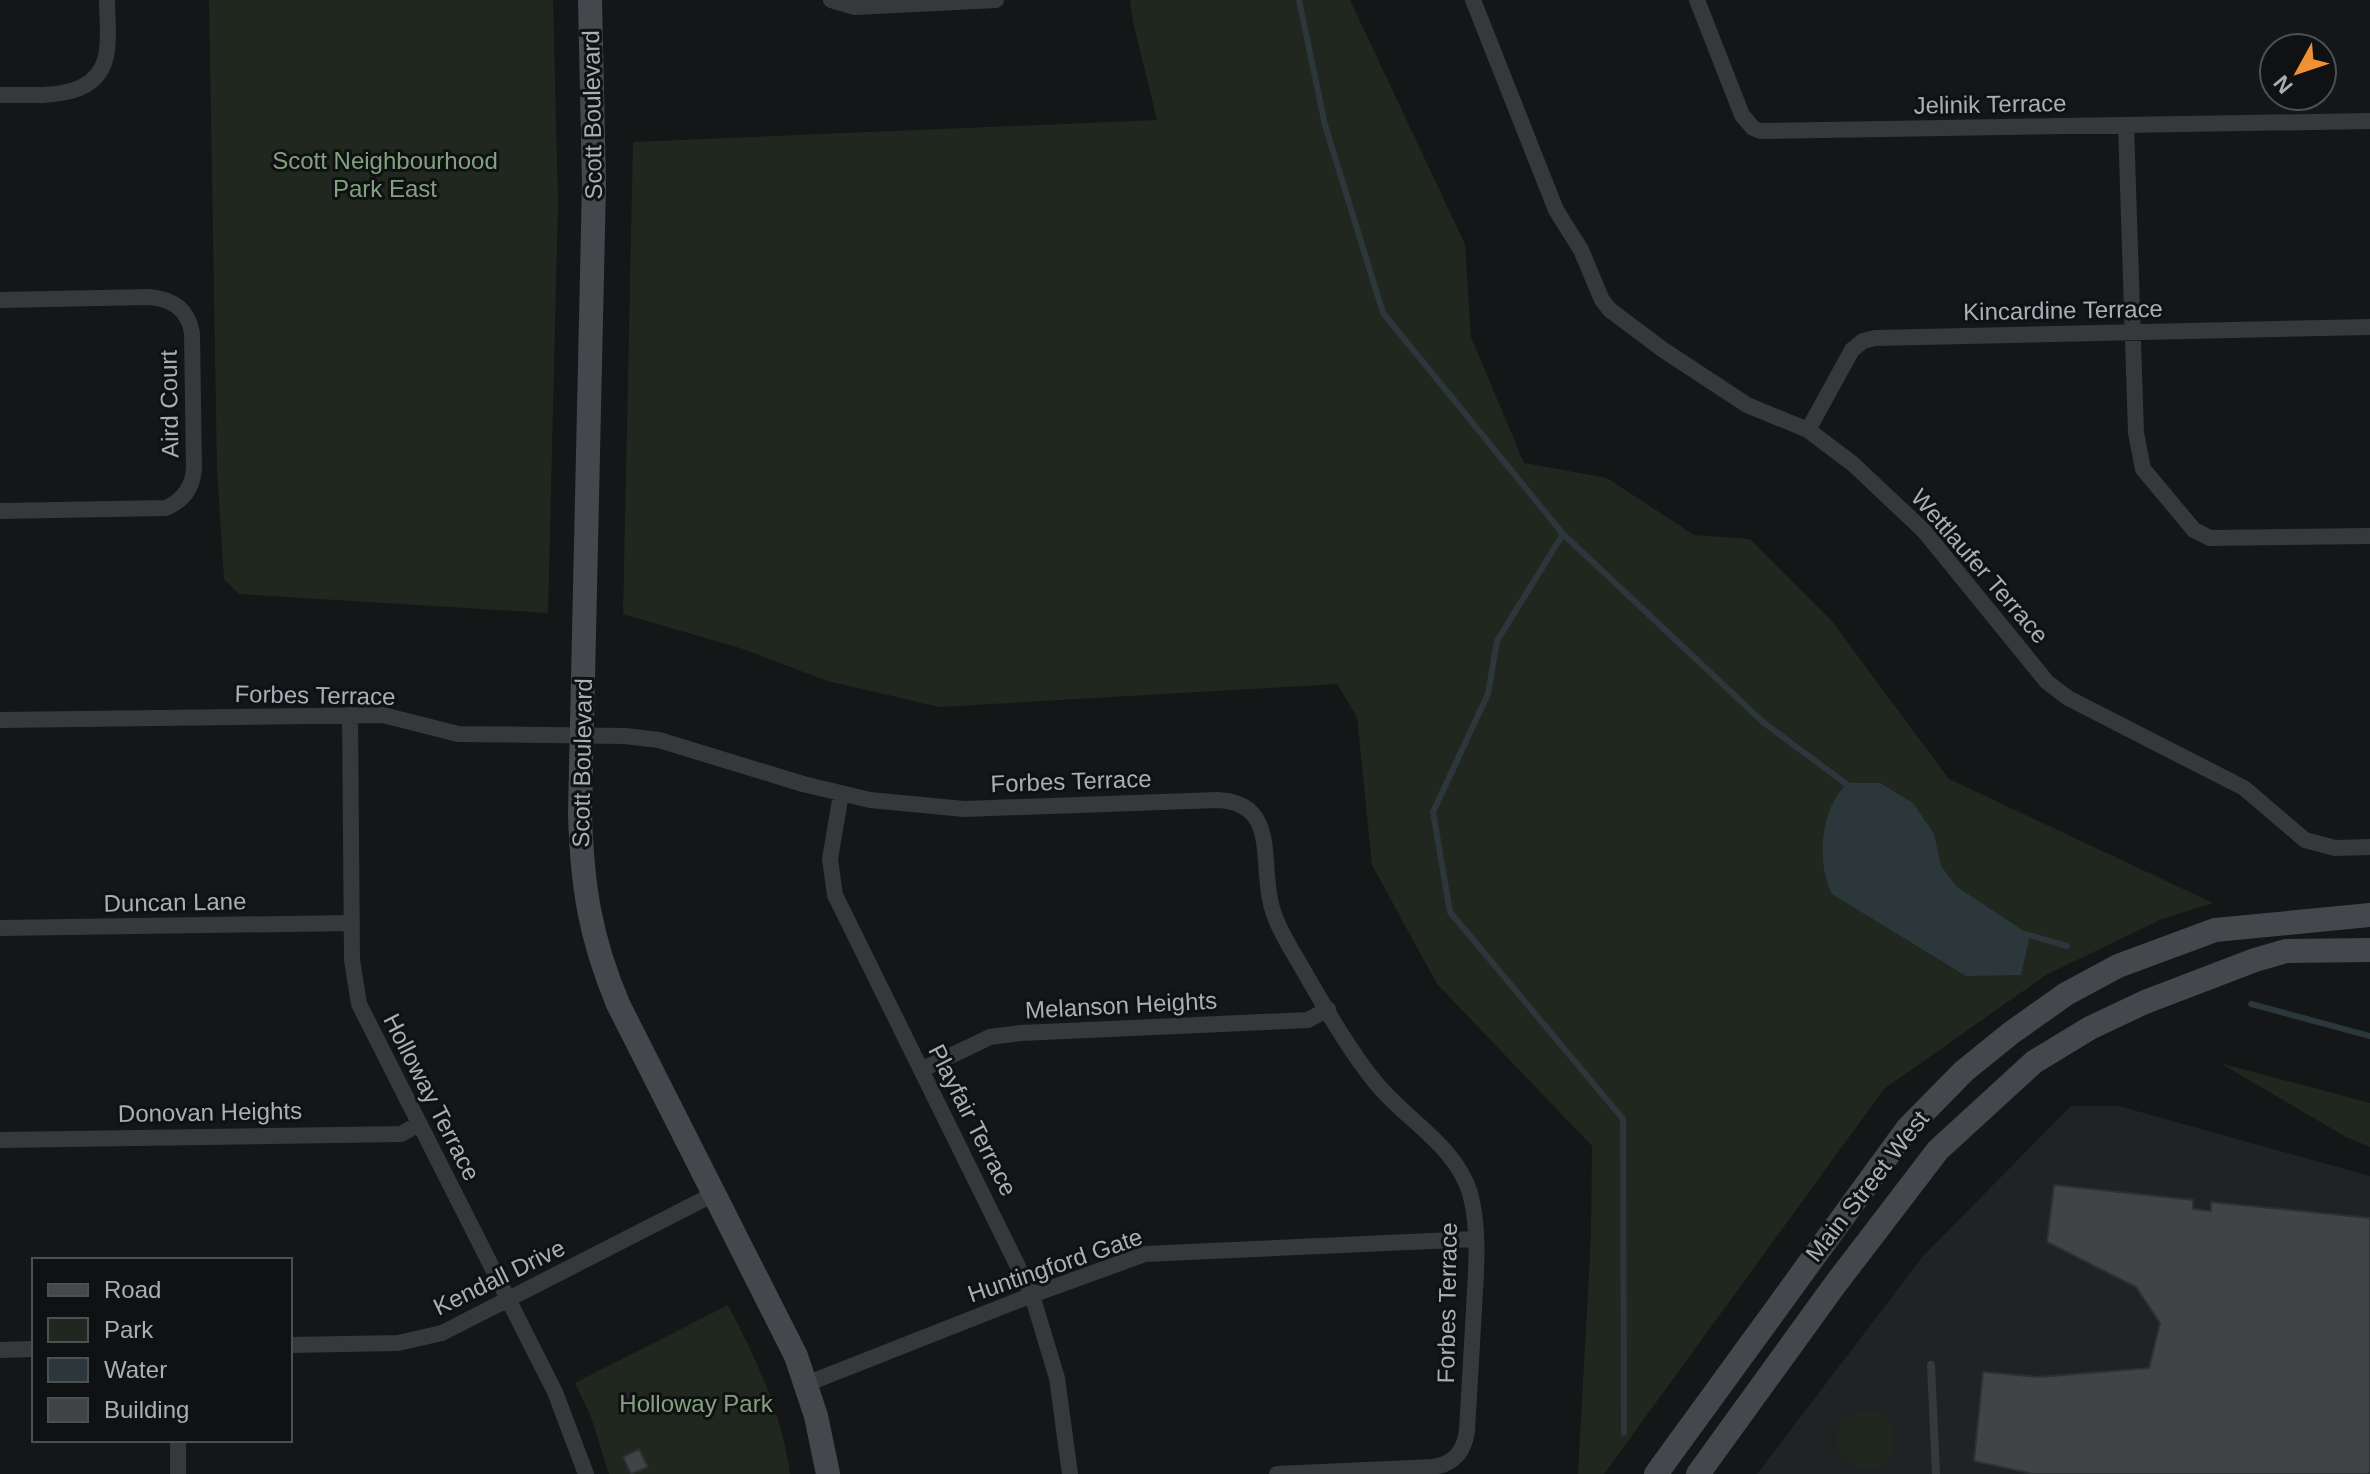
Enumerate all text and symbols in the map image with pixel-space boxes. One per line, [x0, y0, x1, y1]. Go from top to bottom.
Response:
street label: Scott Boulevard [577, 30, 607, 200]
north arrow [2258, 32, 2338, 112]
text: N [2268, 70, 2298, 99]
street label: Jelinik Terrace [1913, 89, 2067, 119]
park label: Scott Neighbourhood Park East [272, 147, 498, 202]
street label: Kincardine Terrace [1963, 295, 2163, 325]
street label: Aird Court [155, 349, 183, 458]
street label: Wettlaufer Terrace [1906, 483, 2054, 649]
street label: Scott Boulevard [567, 678, 597, 848]
street label: Forbes Terrace [234, 680, 396, 710]
street label: Forbes Terrace [990, 765, 1152, 797]
street label: Duncan Lane [103, 887, 247, 917]
street label: Melanson Heights [1024, 986, 1218, 1024]
street label: Holloway Terrace [378, 1009, 486, 1185]
street label: Playfair Terrace [923, 1040, 1023, 1200]
street label: Donovan Heights [118, 1097, 302, 1127]
street label: Main Street West [1800, 1105, 1934, 1267]
street label: Huntingford Gate [964, 1222, 1146, 1308]
street label: Forbes Terrace [1432, 1222, 1462, 1384]
street label: Kendall Drive [429, 1234, 569, 1320]
legend [32, 1258, 292, 1442]
text: Road [104, 1276, 161, 1303]
text: Park [104, 1316, 154, 1343]
text: Water [104, 1356, 167, 1383]
park label: Holloway Park [619, 1390, 774, 1417]
text: Building [104, 1396, 189, 1423]

